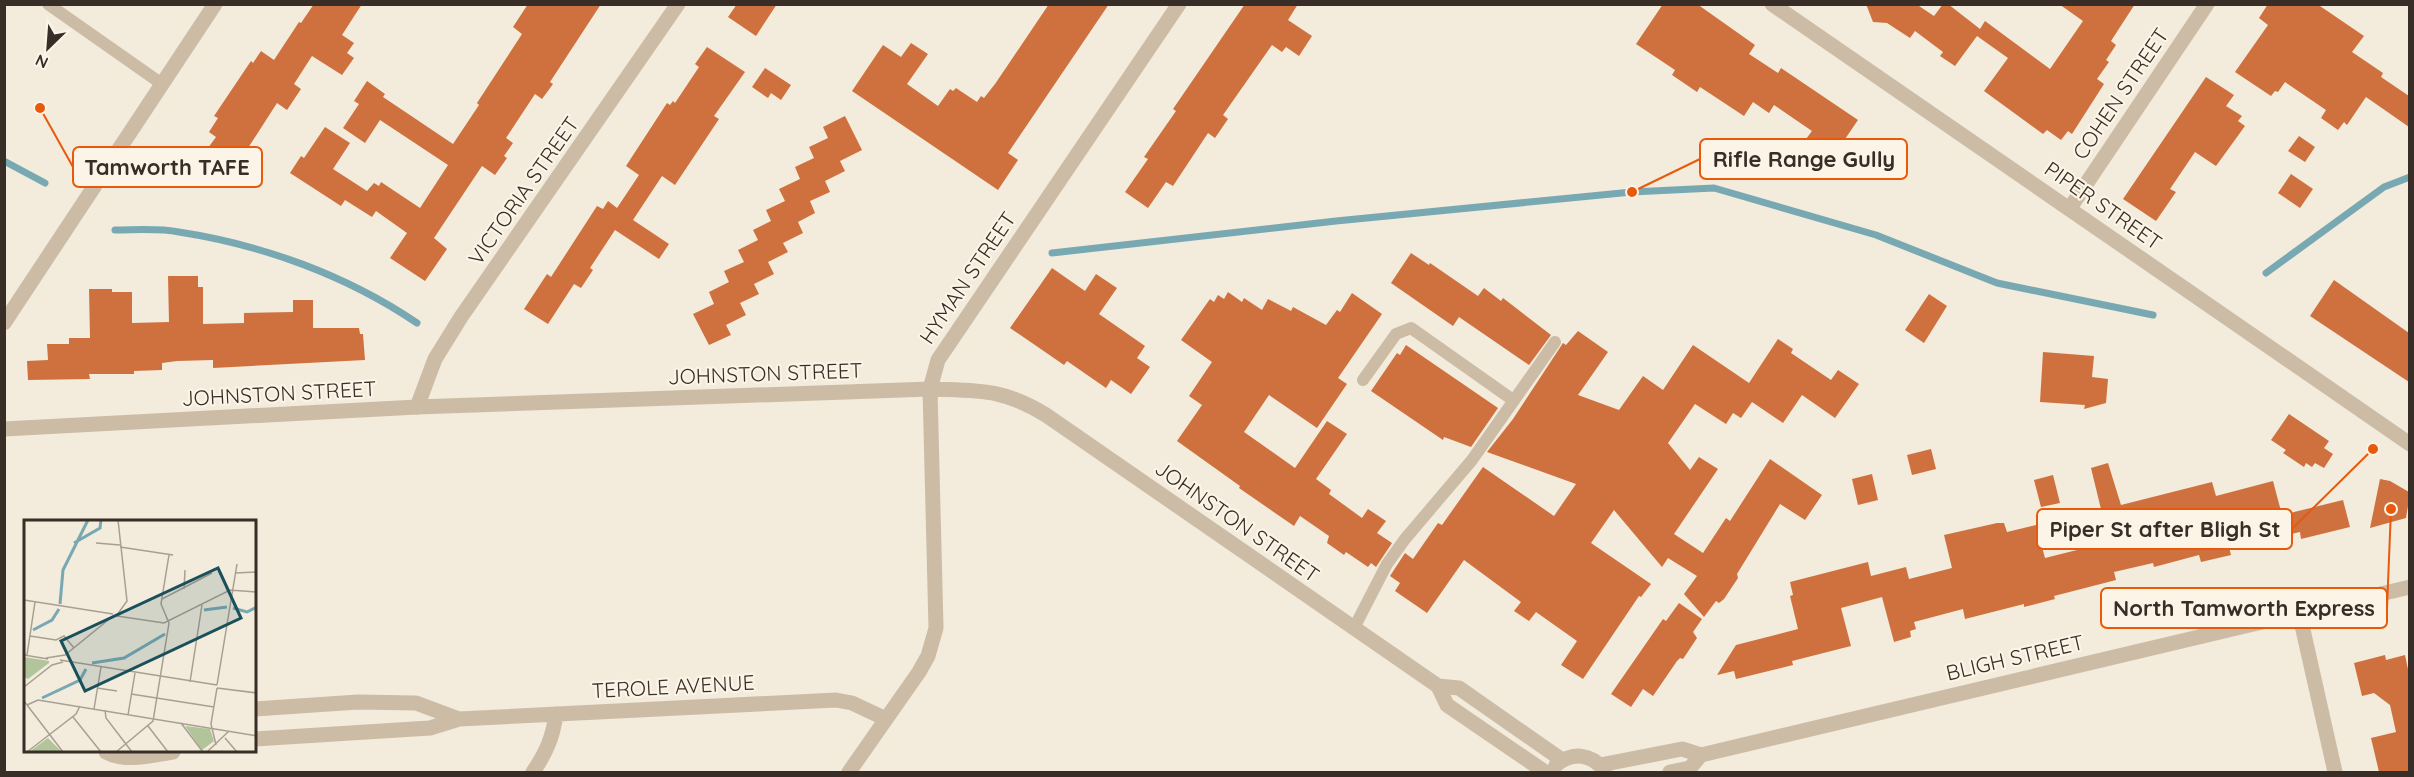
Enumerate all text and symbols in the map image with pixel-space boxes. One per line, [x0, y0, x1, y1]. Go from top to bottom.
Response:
north arrow [18, 18, 78, 78]
street label: COHEN STREET [2067, 23, 2174, 164]
text: N [32, 50, 51, 73]
street label: VICTORIA STREET [462, 111, 584, 270]
callout: Rifle Range Gully [1700, 139, 1907, 179]
text: Rifle Range Gully [1713, 145, 1895, 173]
callout: Tamworth TAFE [73, 147, 262, 187]
text: Tamworth TAFE [84, 153, 250, 181]
street label: PIPER STREET [2040, 155, 2167, 255]
street label: HYMAN STREET [913, 206, 1021, 349]
street label: JOHNSTON STREET [667, 357, 863, 389]
street label: JOHNSTON STREET [181, 375, 377, 411]
street label: JOHNSTON STREET [1150, 455, 1325, 588]
callout: Piper St after Bligh St [2037, 509, 2292, 549]
text: Piper St after Bligh St [2049, 515, 2281, 543]
inset map [24, 520, 256, 753]
callout: North Tamworth Express [2101, 588, 2387, 628]
text: North Tamworth Express [2113, 594, 2375, 622]
street label: BLIGH STREET [1943, 629, 2086, 686]
street label: TEROLE AVENUE [591, 669, 755, 703]

